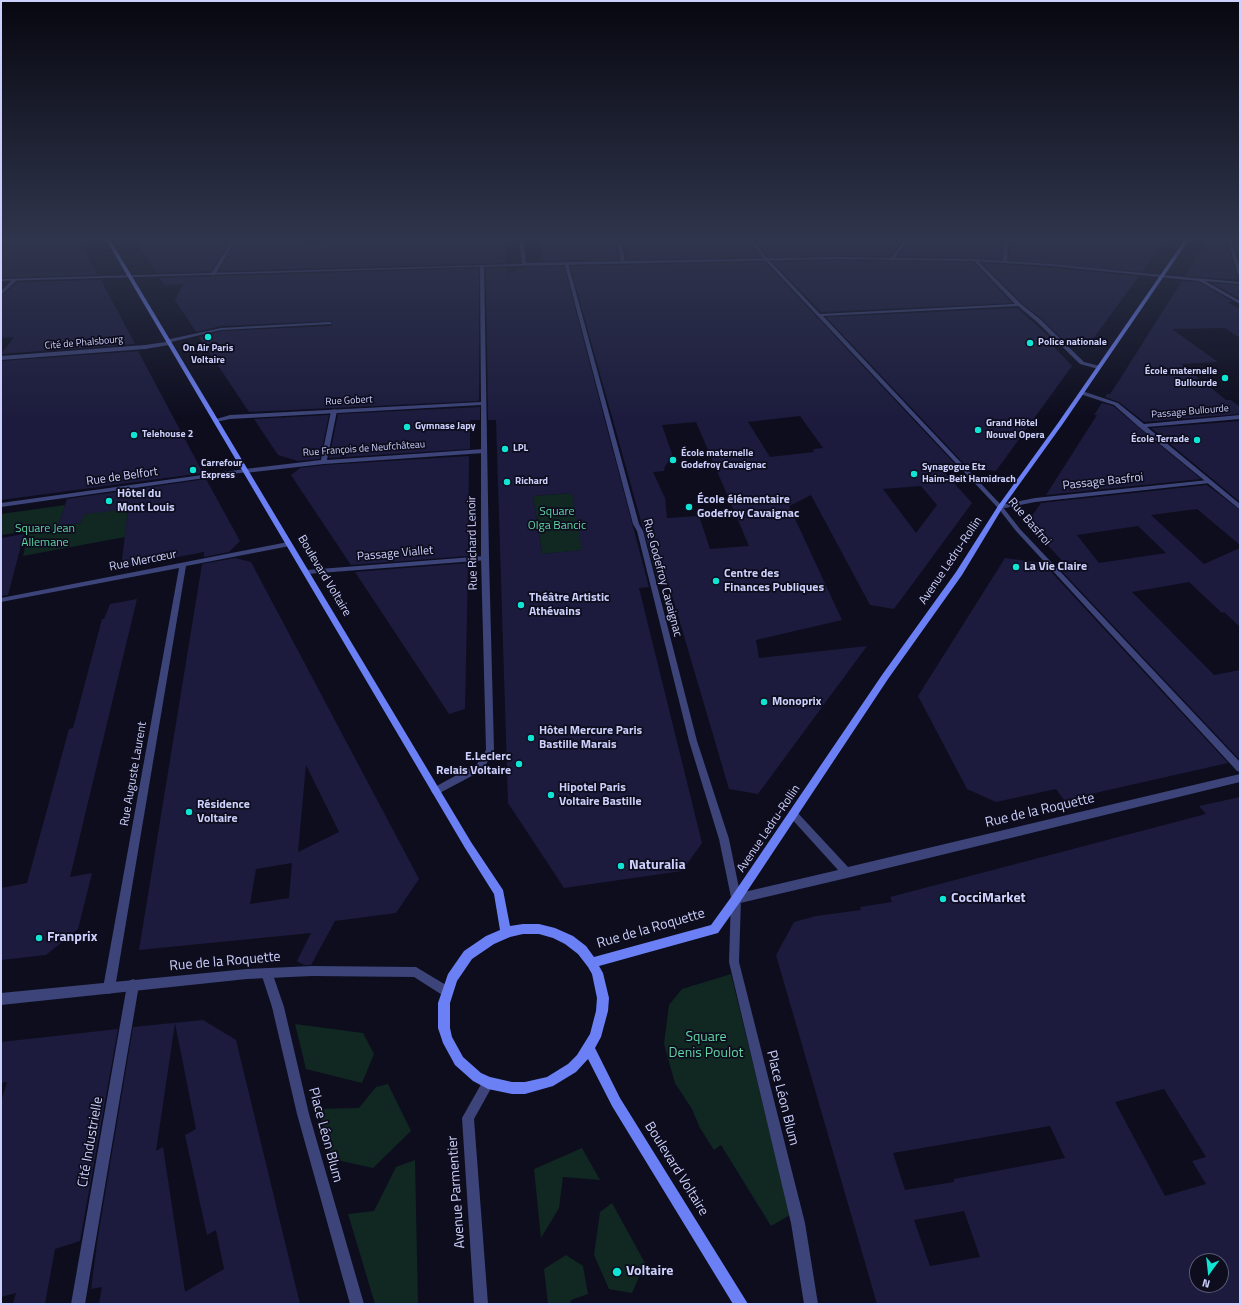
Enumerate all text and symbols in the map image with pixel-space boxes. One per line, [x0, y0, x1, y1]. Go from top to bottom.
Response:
marker: On Air Paris Voltaire [203, 332, 213, 342]
street label: Cité de Phalsbourg [44, 334, 124, 352]
place label: Police nationale [1038, 337, 1107, 349]
marker: Police nationale [1025, 338, 1035, 348]
place label: On Air Paris Voltaire [183, 343, 233, 366]
place label: École maternelle Bullourde [1145, 366, 1217, 390]
marker: École maternelle Bullourde [1220, 373, 1230, 383]
street label: Rue Gobert [325, 394, 373, 408]
street label: Passage Bullourde [1151, 403, 1229, 421]
place label: Grand Hôtel Nouvel Opera [986, 418, 1045, 442]
place label: Gymnase Japy [415, 421, 476, 433]
marker: Gymnase Japy [402, 422, 412, 432]
marker: Grand Hôtel Nouvel Opera [973, 425, 983, 435]
place label: Telehouse 2 [142, 429, 193, 441]
marker: Telehouse 2 [129, 430, 139, 440]
place label: École Terrade [1131, 434, 1189, 446]
marker: École Terrade [1192, 435, 1202, 445]
street label: Rue François de Neufchâteau [302, 439, 426, 459]
place label: LPL [513, 443, 528, 455]
marker: LPL [500, 444, 510, 454]
place label: École maternelle Godefroy Cavaignac [681, 448, 766, 472]
marker: École maternelle Godefroy Cavaignac [668, 455, 678, 465]
place label: Carrefour Express [201, 458, 242, 482]
place label: Synagogue Etz Haim-Beit Hamidrach [922, 462, 1016, 486]
street label: Rue de Belfort [85, 465, 159, 489]
marker: Carrefour Express [188, 465, 198, 475]
marker: Synagogue Etz Haim-Beit Hamidrach [909, 469, 919, 479]
street label: Passage Basfroi [1062, 471, 1144, 493]
place label: Richard [515, 476, 548, 488]
marker: Richard [502, 477, 512, 487]
place label: Hôtel du Mont Louis [117, 487, 175, 515]
place label: École élémentaire Godefroy Cavaignac [697, 493, 799, 521]
street label: Rue Basfroi [1004, 495, 1054, 549]
marker: Hôtel du Mont Louis [104, 496, 114, 506]
street label: Rue Richard Lenoir [465, 496, 481, 590]
marker: École élémentaire Godefroy Cavaignac [684, 502, 694, 512]
park label: Square Olga Bancic [528, 505, 586, 533]
street label: Avenue Ledru-Rollin [916, 515, 986, 607]
street label: Rue Godefroy Cavaignac [639, 517, 685, 639]
park label: Square Jean Allemane [15, 522, 75, 550]
street label: Boulevard Voltaire [294, 533, 354, 619]
street label: Passage Viallet [356, 543, 434, 565]
street label: Rue Mercœur [108, 547, 178, 575]
place label: La Vie Claire [1024, 560, 1087, 574]
marker: La Vie Claire [1011, 562, 1021, 572]
place label: Centre des Finances Publiques [724, 567, 824, 595]
marker: Centre des Finances Publiques [711, 576, 721, 586]
place label: Théâtre Artistic Athévains [529, 591, 609, 619]
marker: Théâtre Artistic Athévains [516, 600, 526, 610]
place label: Monoprix [772, 695, 821, 709]
marker: Monoprix [759, 697, 769, 707]
street label: Rue Auguste Laurent [118, 721, 150, 827]
place label: Hôtel Mercure Paris Bastille Marais [539, 724, 642, 752]
marker: Hôtel Mercure Paris Bastille Marais [526, 733, 536, 743]
place label: E.Leclerc Relais Voltaire [436, 750, 511, 778]
marker: E.Leclerc Relais Voltaire [514, 759, 524, 769]
place label: Hipotel Paris Voltaire Bastille [559, 781, 641, 809]
street label: Avenue Ledru-Rollin [734, 783, 804, 875]
marker: Hipotel Paris Voltaire Bastille [546, 790, 556, 800]
street label: Rue de la Roquette [984, 790, 1096, 832]
place label: Résidence Voltaire [197, 798, 250, 826]
marker: Résidence Voltaire [184, 807, 194, 817]
place label: Naturalia [629, 858, 686, 874]
marker: Naturalia [616, 861, 626, 871]
place label: CocciMarket [951, 891, 1026, 907]
marker: CocciMarket [938, 894, 948, 904]
street label: Rue de la Roquette [595, 906, 707, 952]
place label: Franprix [47, 930, 97, 946]
marker: Franprix [34, 933, 44, 943]
street label: Rue de la Roquette [169, 949, 281, 975]
park label: Square Denis Poulot [669, 1030, 743, 1062]
street label: Place Léon Blum [762, 1049, 802, 1147]
street label: Place Léon Blum [304, 1086, 346, 1184]
street label: Cité Industrielle [75, 1095, 107, 1189]
street label: Boulevard Voltaire [640, 1119, 712, 1219]
street label: Avenue Parmentier [445, 1135, 469, 1249]
north arrow [1189, 1253, 1229, 1293]
place label: Voltaire [626, 1264, 673, 1280]
marker: Voltaire [611, 1266, 623, 1278]
text: N [1200, 1275, 1212, 1292]

